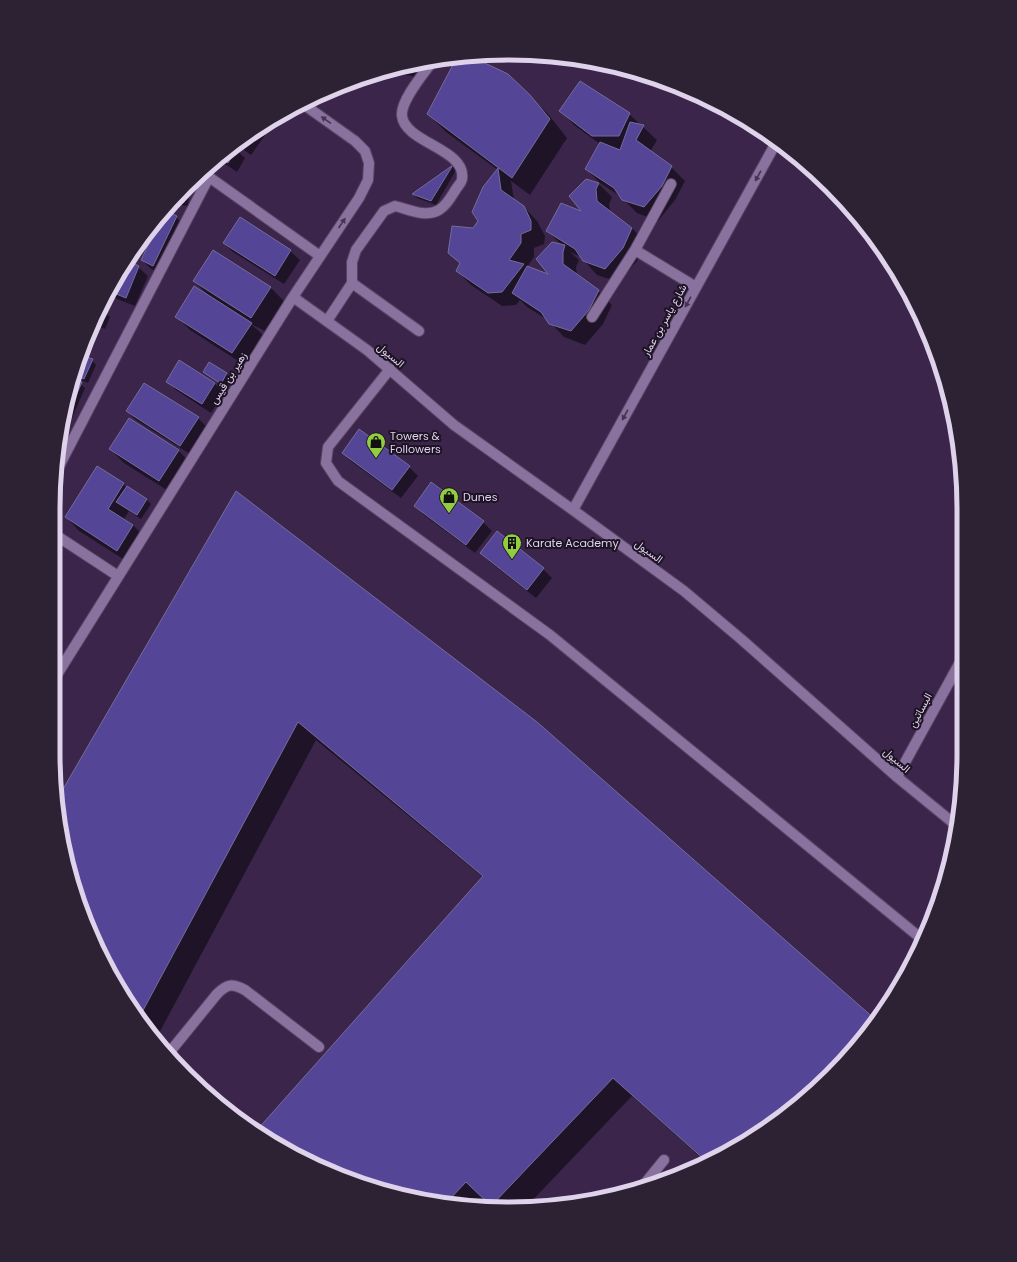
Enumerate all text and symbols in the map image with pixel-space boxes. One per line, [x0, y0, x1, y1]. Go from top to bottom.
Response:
one-way arrow [321, 116, 332, 124]
one-way arrow [754, 170, 761, 181]
one-way arrow [338, 218, 345, 229]
street label: شارع ياسر بن عمار [637, 281, 691, 360]
one-way arrow [685, 296, 691, 307]
street label: السيول [374, 339, 408, 371]
street label: زهير بن قيس [206, 349, 250, 407]
one-way arrow [622, 409, 629, 421]
place label: Towers & Followers [390, 428, 441, 457]
shop icon: Towers & Followers [365, 431, 387, 459]
shop icon: Dunes [438, 486, 460, 514]
place label: Dunes [463, 489, 498, 505]
building icon: Karate Academy [501, 532, 523, 560]
place label: Karate Academy [526, 535, 619, 551]
street label: السيول [632, 535, 666, 567]
street label: البساتين [904, 690, 936, 730]
street label: السيول [880, 744, 914, 776]

